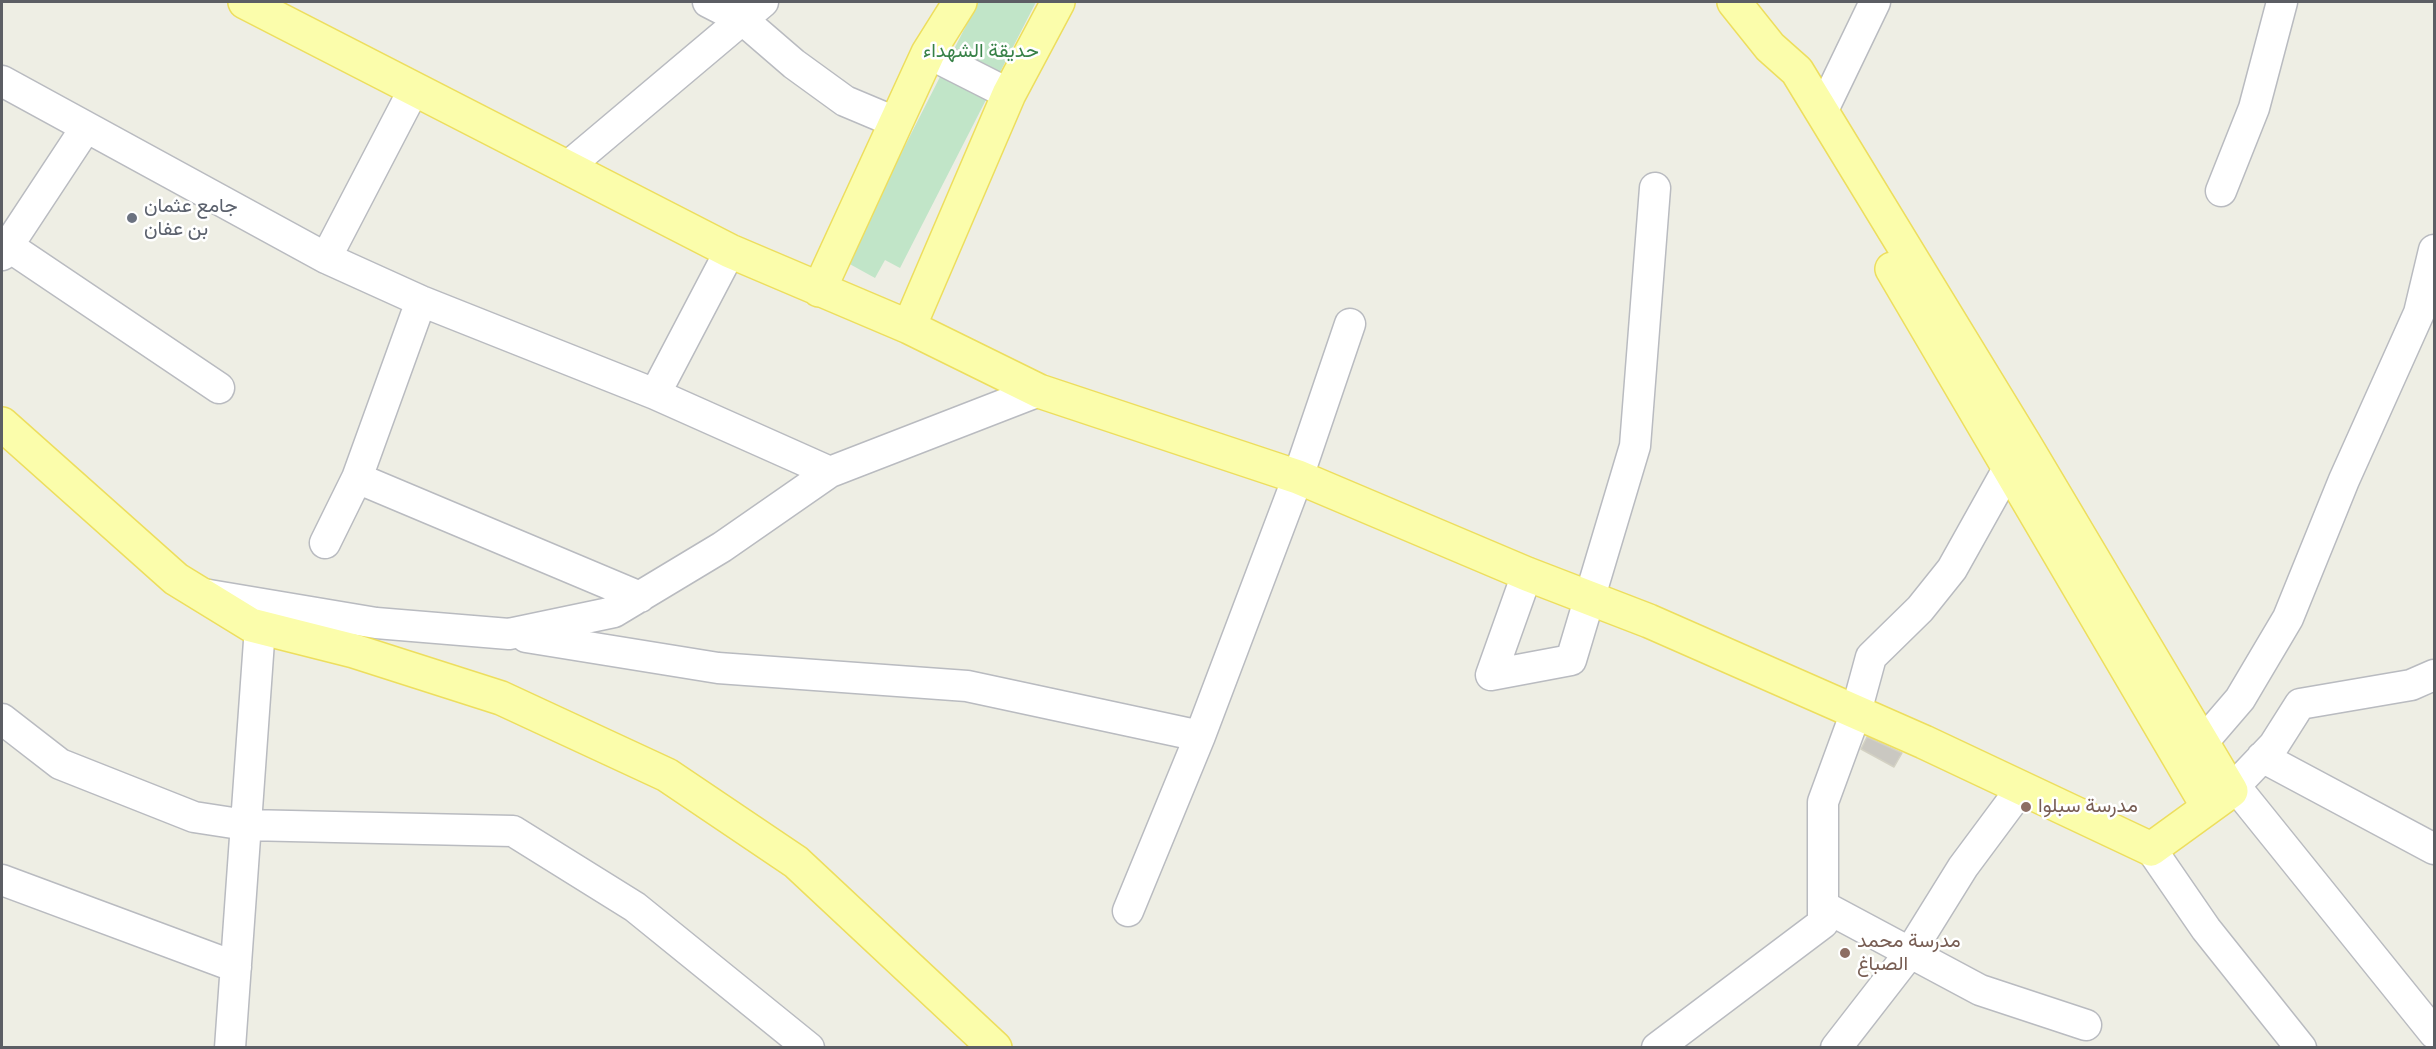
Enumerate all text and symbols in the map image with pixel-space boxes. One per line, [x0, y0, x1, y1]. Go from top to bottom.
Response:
park label: حديقة الشهداء [923, 40, 1039, 64]
place label: جامع عثمان بن عفان [144, 195, 238, 242]
marker: جامع عثمان بن عفان [125, 211, 139, 225]
place label: مدرسة سبلوا [2038, 795, 2138, 819]
marker: مدرسة سبلوا [2019, 800, 2033, 814]
place label: مدرسة محمد الصباغ [1857, 930, 1961, 977]
marker: مدرسة محمد الصباغ [1838, 946, 1852, 960]

